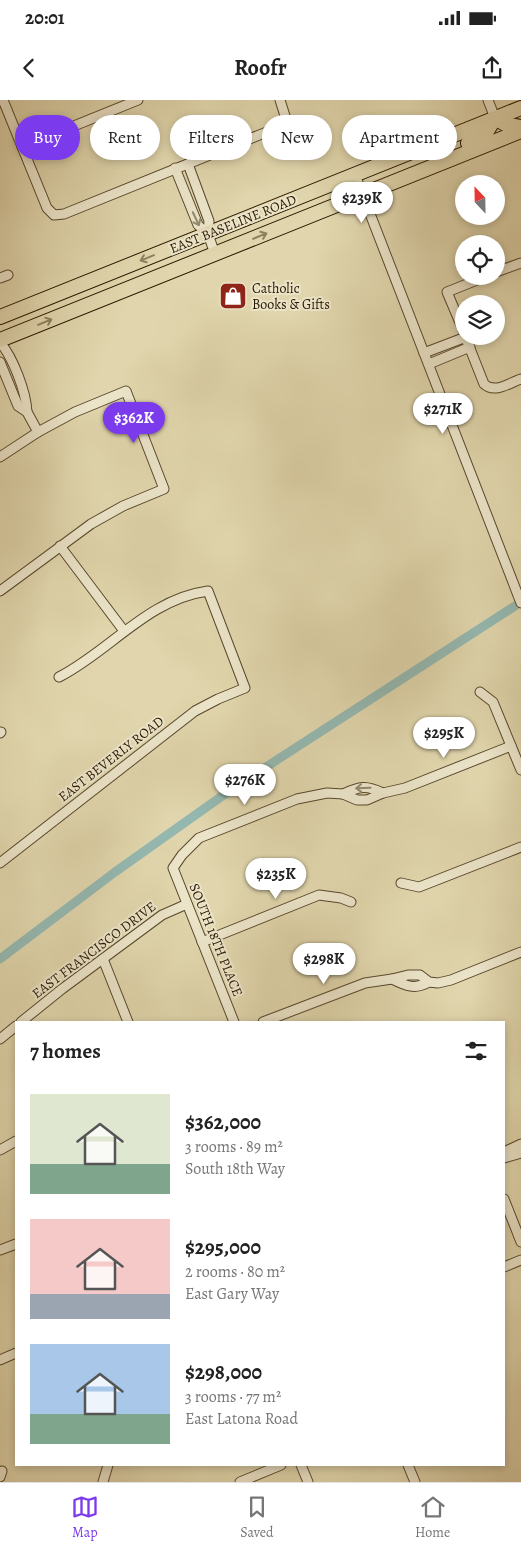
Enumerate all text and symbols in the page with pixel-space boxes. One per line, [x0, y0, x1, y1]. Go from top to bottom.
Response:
text: 20:01 [25, 5, 65, 31]
text: Roofr [234, 53, 287, 83]
icon: back [15, 54, 43, 82]
icon: share [478, 54, 506, 82]
chip: Buy [15, 115, 80, 160]
chip: Rent [90, 115, 160, 160]
chip: Filters [170, 115, 252, 160]
chip: New [262, 115, 332, 160]
chip: Apartment [342, 115, 457, 160]
north arrow [455, 175, 505, 225]
map controls [455, 175, 505, 345]
pin: $239K [327, 182, 397, 224]
text: $239K [342, 187, 382, 209]
street label: EAST BASELINE ROAD [167, 190, 300, 258]
one-way arrow [192, 211, 202, 226]
one-way arrow [253, 230, 268, 239]
button: locate [455, 235, 505, 285]
one-way arrow [140, 254, 155, 264]
place label: Catholic Books & Gifts [252, 279, 330, 314]
shop icon: Catholic Books & Gifts [218, 281, 248, 311]
button: layers [455, 295, 505, 345]
one-way arrow [37, 316, 52, 326]
pin: $271K [408, 392, 478, 435]
text: $271K [424, 398, 462, 420]
pin: $362K [99, 402, 169, 444]
text: $362K [114, 407, 154, 429]
street label: EAST BEVERLY ROAD [54, 712, 168, 806]
pin: $295K [409, 716, 479, 759]
text: $295K [424, 722, 464, 744]
pin: $276K [210, 764, 280, 806]
text: $276K [225, 769, 265, 791]
one-way arrow [356, 783, 372, 793]
pin: $235K [241, 858, 311, 900]
text: $235K [256, 863, 296, 885]
street label: SOUTH 18TH PLACE [185, 881, 247, 999]
street label: EAST FRANCISCO DRIVE [28, 897, 160, 1003]
pin: $298K [289, 942, 359, 985]
text: $298K [304, 948, 344, 970]
text: 7 homes [30, 1037, 101, 1065]
icon: filters [462, 1037, 490, 1065]
text: $362,000 [185, 1108, 261, 1136]
icon: home [70, 1114, 130, 1174]
text: 3 rooms · 89 m² [185, 1136, 283, 1158]
text: South 18th Way [185, 1158, 285, 1180]
text: $295,000 [185, 1233, 261, 1261]
icon: home [70, 1239, 130, 1299]
text: 2 rooms · 80 m² [185, 1261, 285, 1283]
text: East Gary Way [185, 1283, 279, 1305]
text: $298,000 [185, 1358, 262, 1386]
icon: home [70, 1364, 130, 1424]
text: 3 rooms · 77 m² [185, 1386, 281, 1408]
text: East Latona Road [185, 1408, 298, 1430]
tab: Map [71, 1493, 99, 1542]
tab: Saved [240, 1493, 274, 1542]
tab: Home [415, 1493, 450, 1542]

